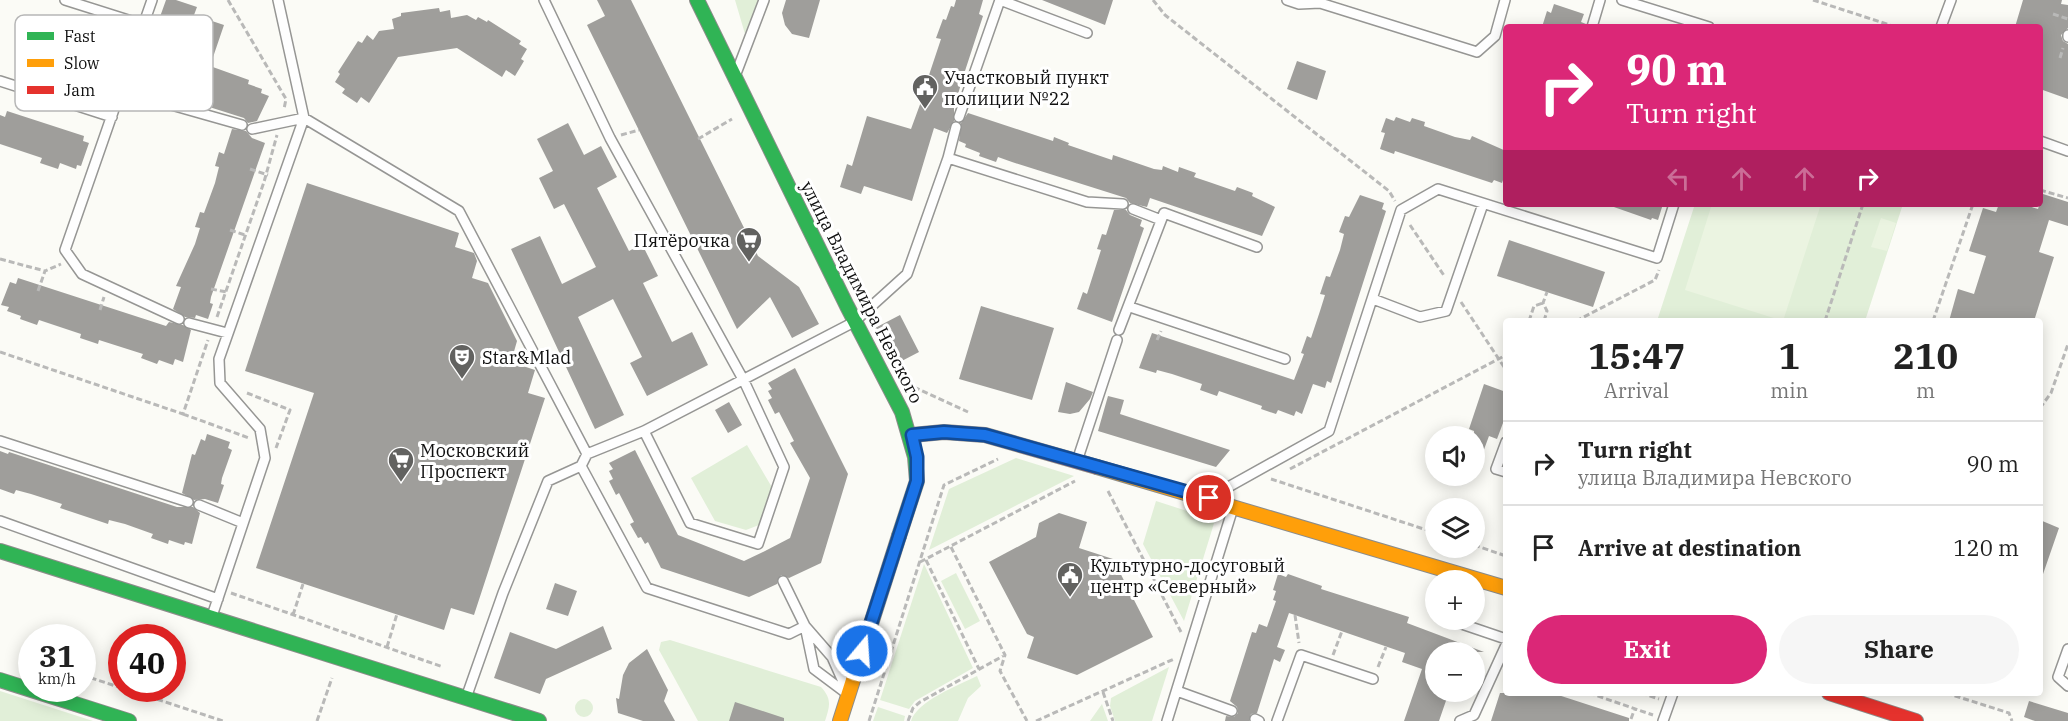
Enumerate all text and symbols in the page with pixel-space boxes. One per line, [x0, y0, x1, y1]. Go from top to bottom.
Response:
legend [15, 15, 213, 111]
text: Fast [64, 26, 96, 46]
text: 90 m [1626, 42, 1727, 97]
icon: right [1527, 48, 1605, 126]
text: Slow [64, 53, 100, 73]
place label: Участковый пункт полиции №22 [944, 66, 1109, 110]
public building icon: Участковый пункт полиции №22 [910, 72, 940, 110]
text: Jam [64, 80, 95, 100]
text: Turn right [1626, 95, 1757, 130]
icon: left [1662, 162, 1695, 195]
icon: ahead [1725, 162, 1758, 195]
icon: ahead [1788, 162, 1821, 195]
icon: right [1851, 162, 1884, 195]
street label: улица Владимира Невского [796, 177, 928, 407]
supermarket icon: Пятёрочка [734, 225, 764, 263]
place label: Пятёрочка [634, 229, 730, 252]
text: 15:47 [1588, 332, 1685, 379]
text: 1 [1778, 332, 1800, 379]
text: 210 [1893, 332, 1958, 379]
theatre icon: Star&Mlad [447, 342, 477, 380]
place label: Star&Mlad [482, 346, 571, 369]
text: Arrival [1604, 377, 1669, 404]
text: min [1770, 377, 1808, 404]
text: m [1916, 377, 1935, 404]
map controls [1425, 426, 1485, 702]
button: sound [1425, 426, 1485, 486]
text: Turn right [1578, 435, 1692, 464]
place label: Московский Проспект [420, 439, 529, 483]
supermarket icon: Московский Проспект [386, 445, 416, 483]
icon: right [1527, 447, 1560, 480]
text: 90 m [1967, 449, 2019, 478]
text: улица Владимира Невского [1578, 464, 1852, 491]
pin [1183, 472, 1234, 523]
icon: arrive [1192, 481, 1225, 514]
button: layers [1425, 498, 1485, 558]
icon: arrive [1527, 531, 1560, 564]
text: Arrive at destination [1578, 533, 1801, 562]
text: 120 m [1953, 533, 2019, 562]
place label: Культурно-досуговый центр «Северный» [1090, 554, 1285, 598]
public building icon: Культурно-досуговый центр «Северный» [1055, 560, 1085, 598]
button: + [1425, 570, 1485, 630]
button: Exit [1527, 615, 1767, 684]
button: Share [1779, 615, 2019, 684]
position arrow [830, 619, 894, 683]
speed limit sign: 40 [108, 624, 186, 702]
text: 31 [39, 636, 75, 675]
button: − [1425, 642, 1485, 702]
text: km/h [38, 669, 76, 688]

